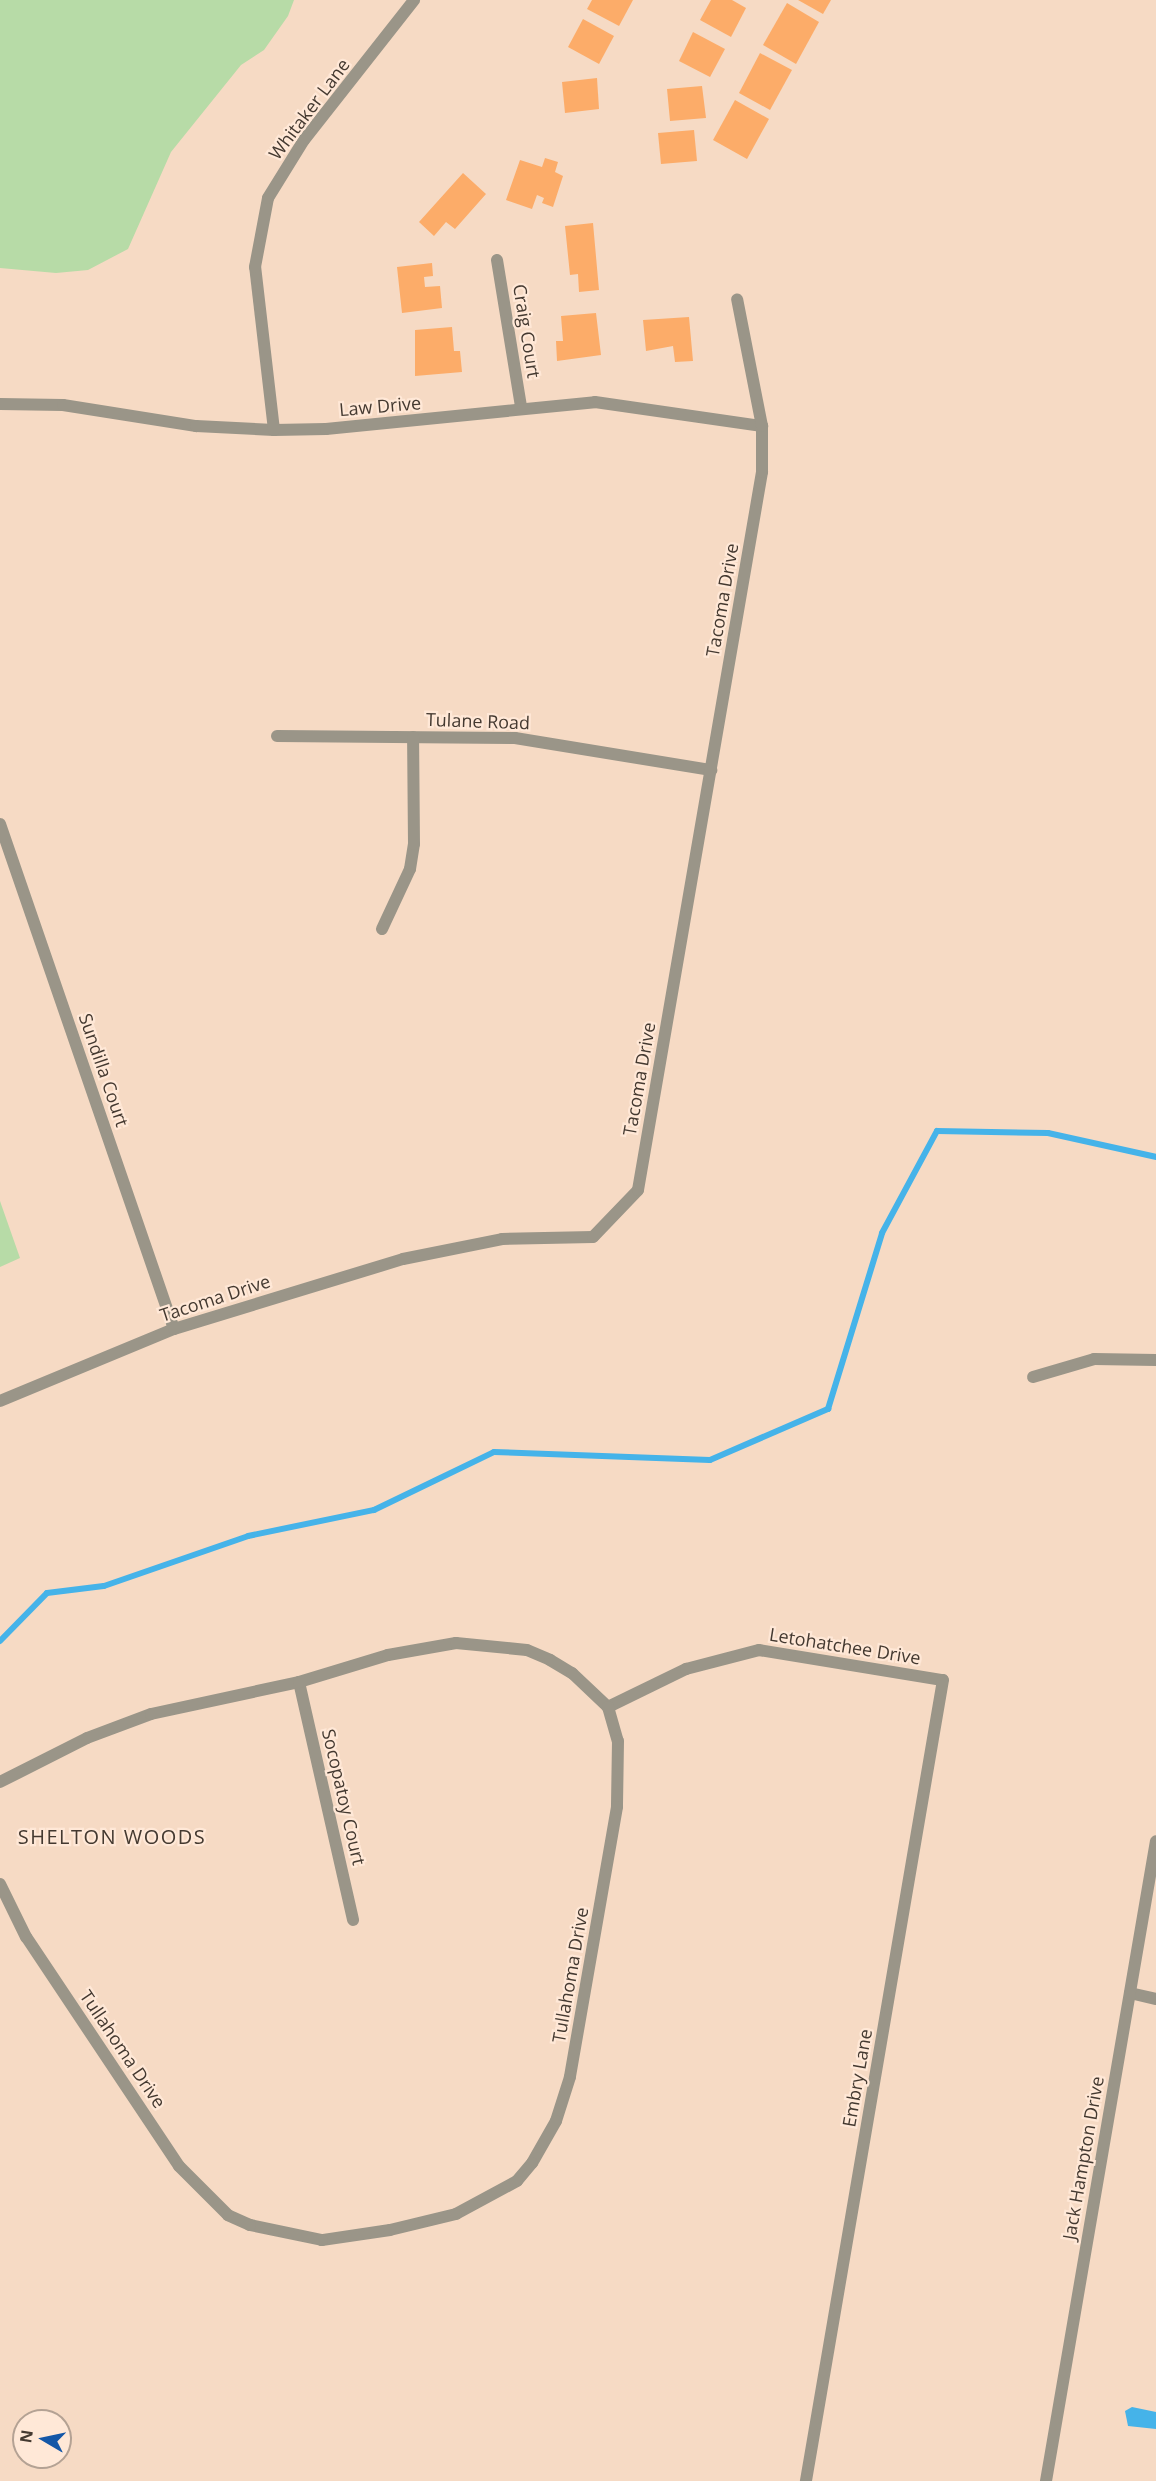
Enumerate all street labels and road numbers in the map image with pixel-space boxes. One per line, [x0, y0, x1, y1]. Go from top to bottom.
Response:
street label: Whitaker Lane [264, 54, 354, 164]
street label: Craig Court [509, 283, 545, 379]
street label: Law Drive [338, 392, 422, 420]
street label: Tacoma Drive [701, 542, 743, 658]
street label: Tulane Road [426, 708, 530, 734]
street label: Sundilla Court [75, 1011, 133, 1129]
street label: Tacoma Drive [618, 1021, 660, 1137]
street label: Tacoma Drive [157, 1270, 273, 1326]
street label: Letohatchee Drive [768, 1623, 922, 1669]
street label: Socopatoy Court [318, 1727, 370, 1867]
street label: Tullahoma Drive [547, 1906, 593, 2044]
street label: Tullahoma Drive [76, 1986, 170, 2112]
street label: Embry Lane [838, 2027, 876, 2129]
street label: Jack Hampton Drive [1058, 2075, 1108, 2241]

